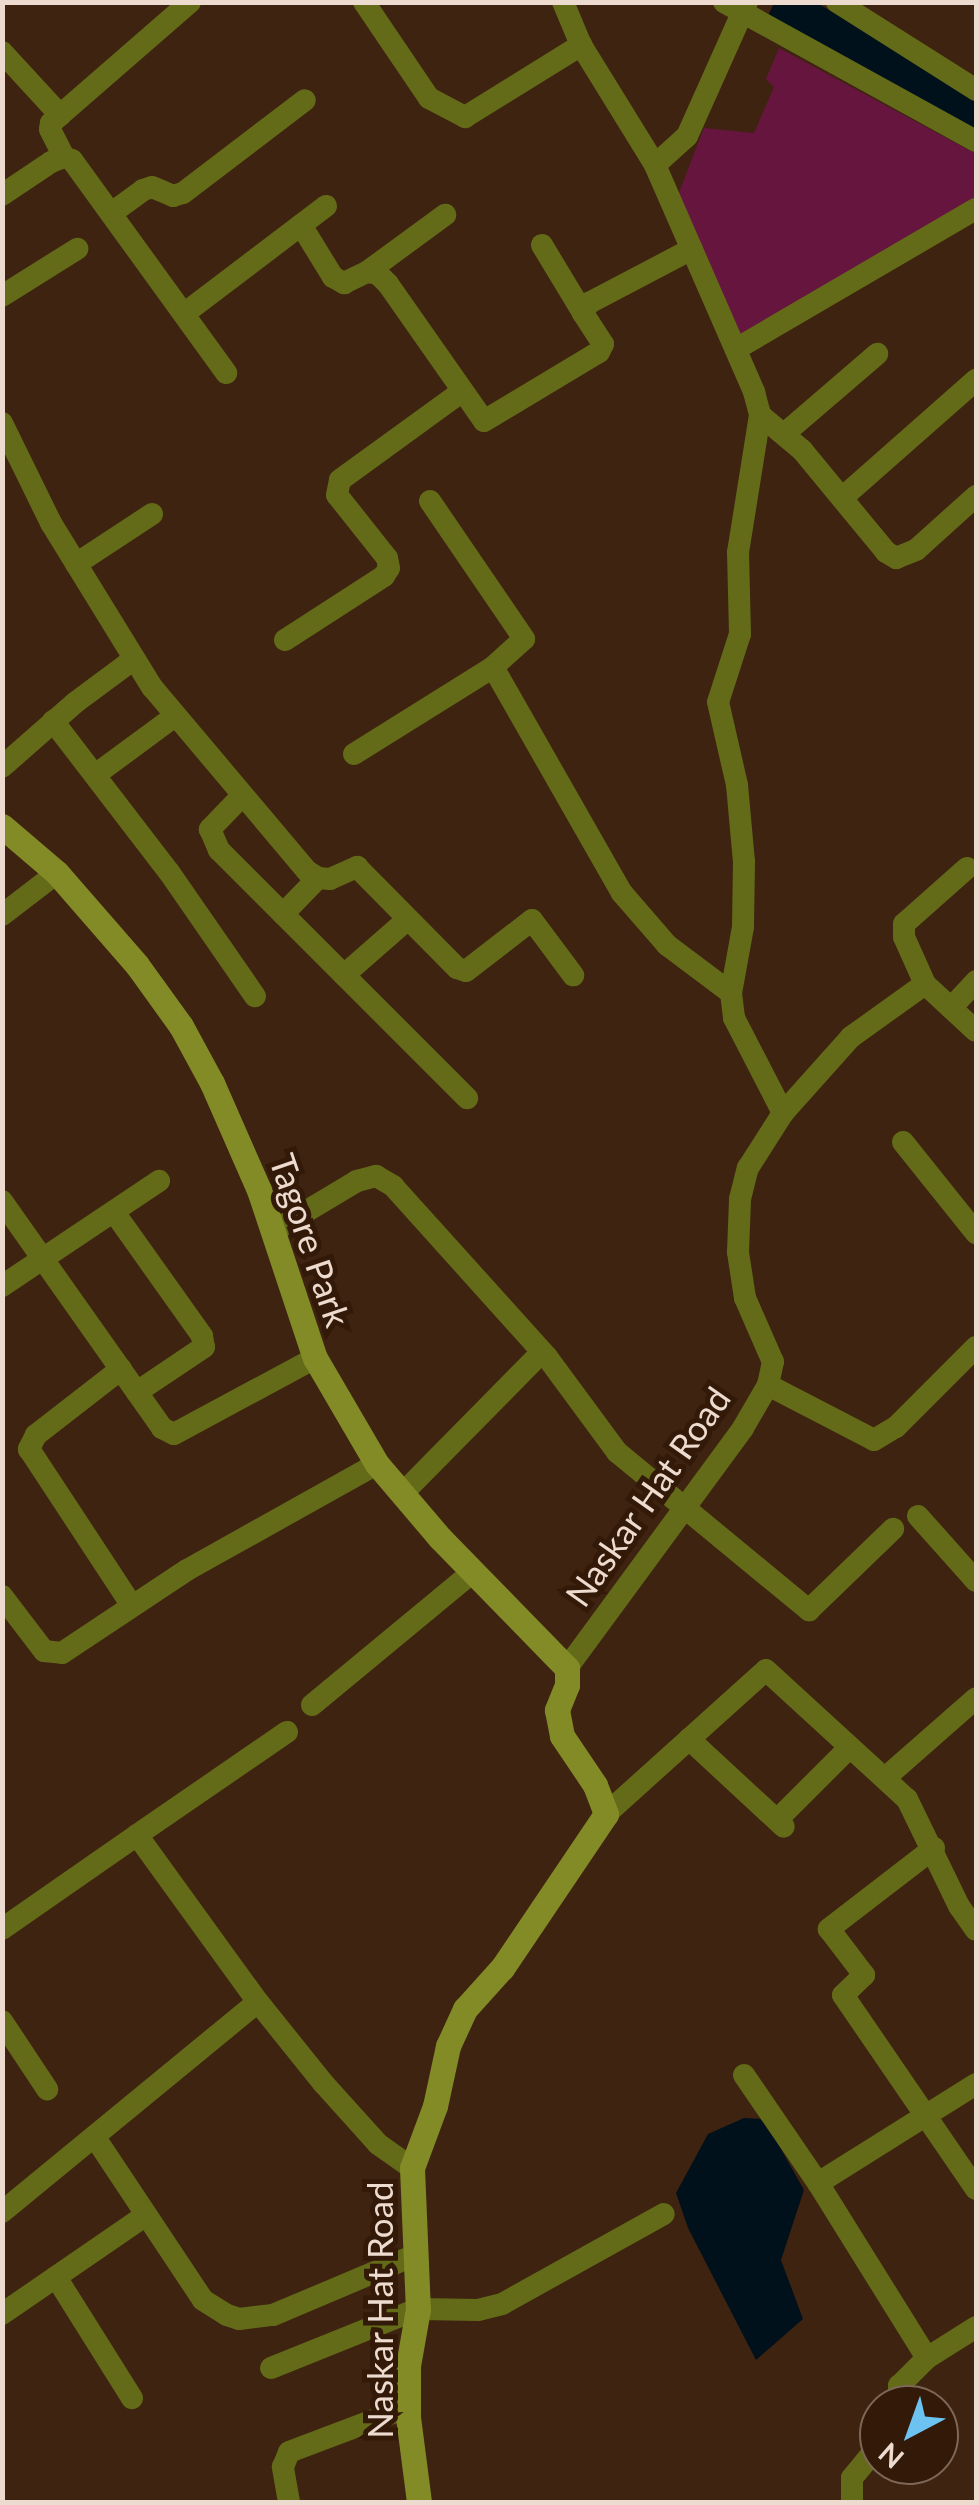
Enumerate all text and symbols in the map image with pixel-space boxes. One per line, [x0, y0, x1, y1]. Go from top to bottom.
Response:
street label: Tagore Park [262, 1148, 360, 1332]
street label: Naskar Hat Road [556, 1378, 738, 1614]
street label: Naskar Hat Road [358, 2181, 400, 2439]
north arrow [859, 2385, 959, 2485]
text: N [871, 2436, 910, 2476]

